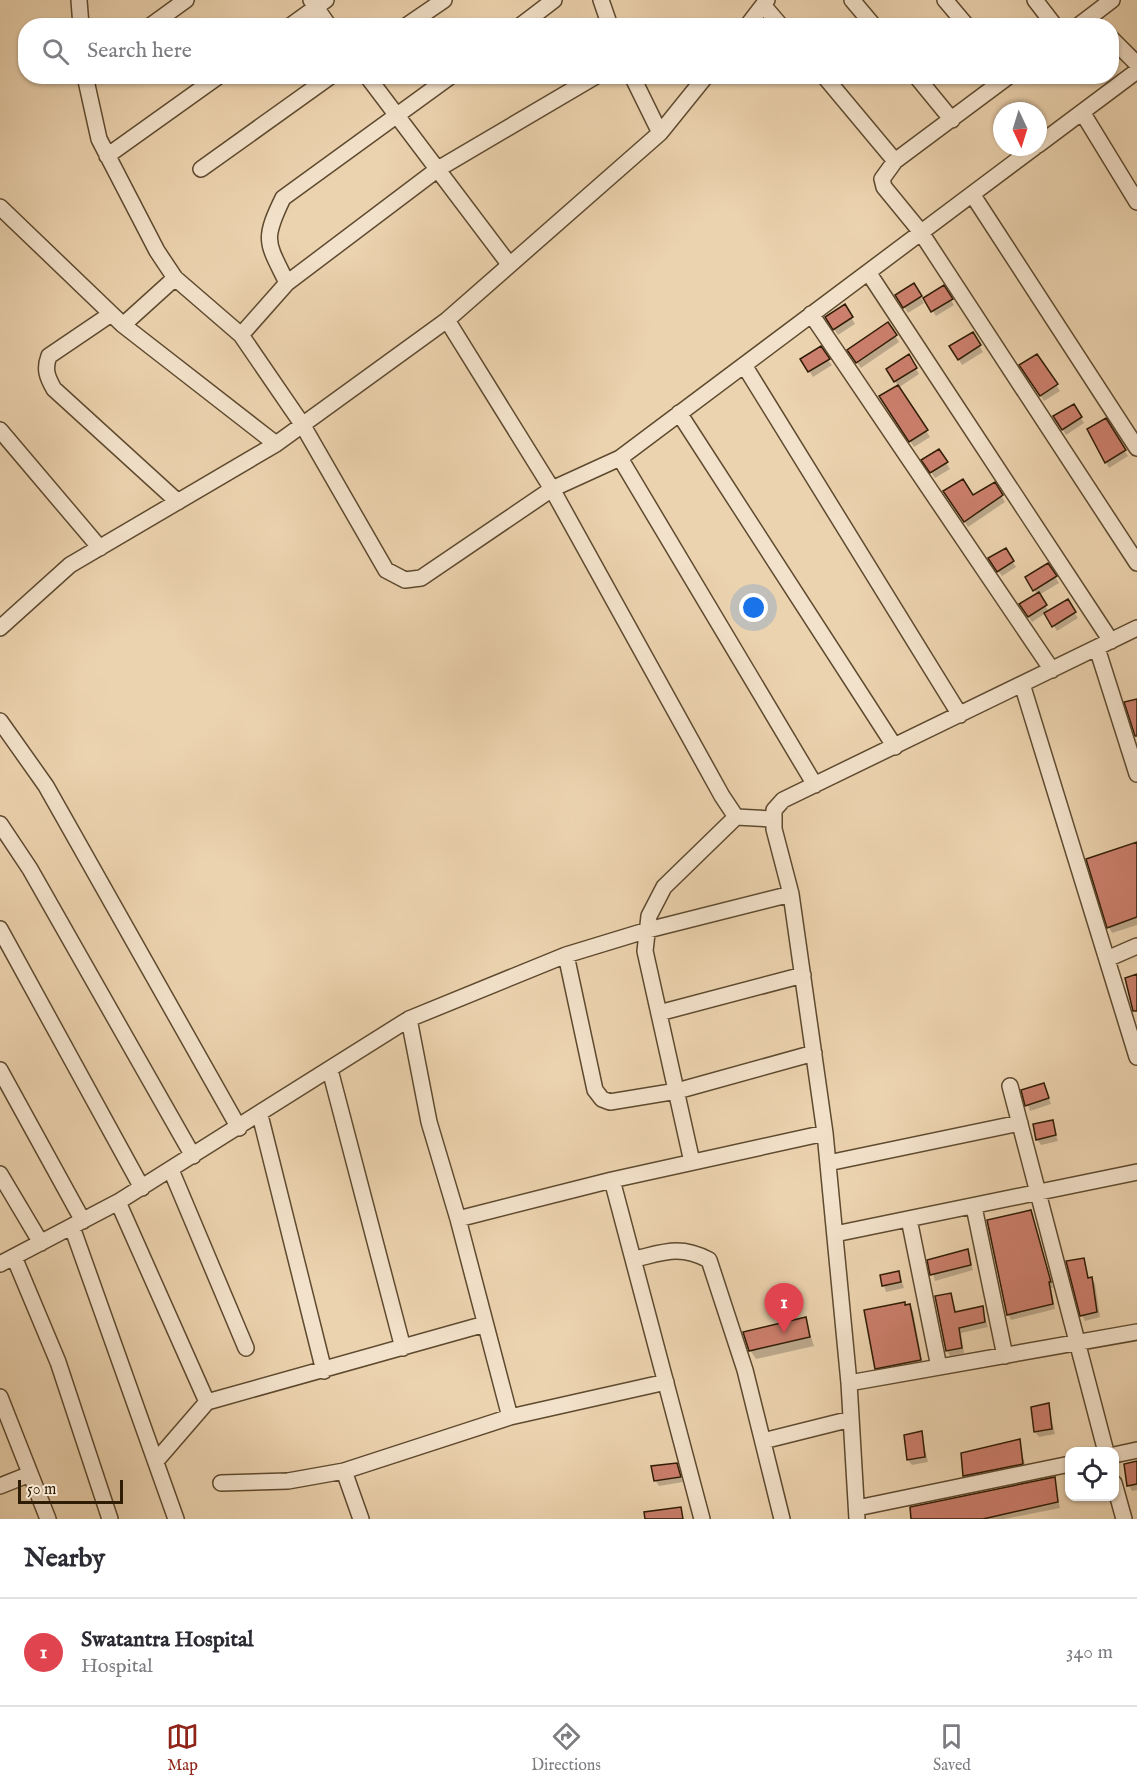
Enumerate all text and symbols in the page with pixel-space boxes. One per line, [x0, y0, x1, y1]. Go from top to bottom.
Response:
search box [18, 18, 1119, 84]
icon: search [39, 35, 72, 68]
text: Search here [87, 37, 192, 65]
north arrow [993, 102, 1047, 156]
your location [739, 593, 768, 622]
pin: 1 [764, 1284, 804, 1333]
map controls [1065, 1447, 1119, 1501]
button: locate [1065, 1447, 1119, 1501]
scale bar [18, 1477, 123, 1504]
text: 50 m [27, 1480, 56, 1500]
text: Nearby [24, 1542, 105, 1575]
text: Swatantra Hospital [81, 1626, 253, 1654]
text: 1 [40, 1640, 47, 1665]
text: 340 m [1066, 1640, 1113, 1665]
text: Hospital [81, 1654, 153, 1679]
tab: Map [166, 1720, 199, 1776]
tab: Directions [531, 1720, 601, 1776]
tab: Saved [933, 1720, 971, 1776]

